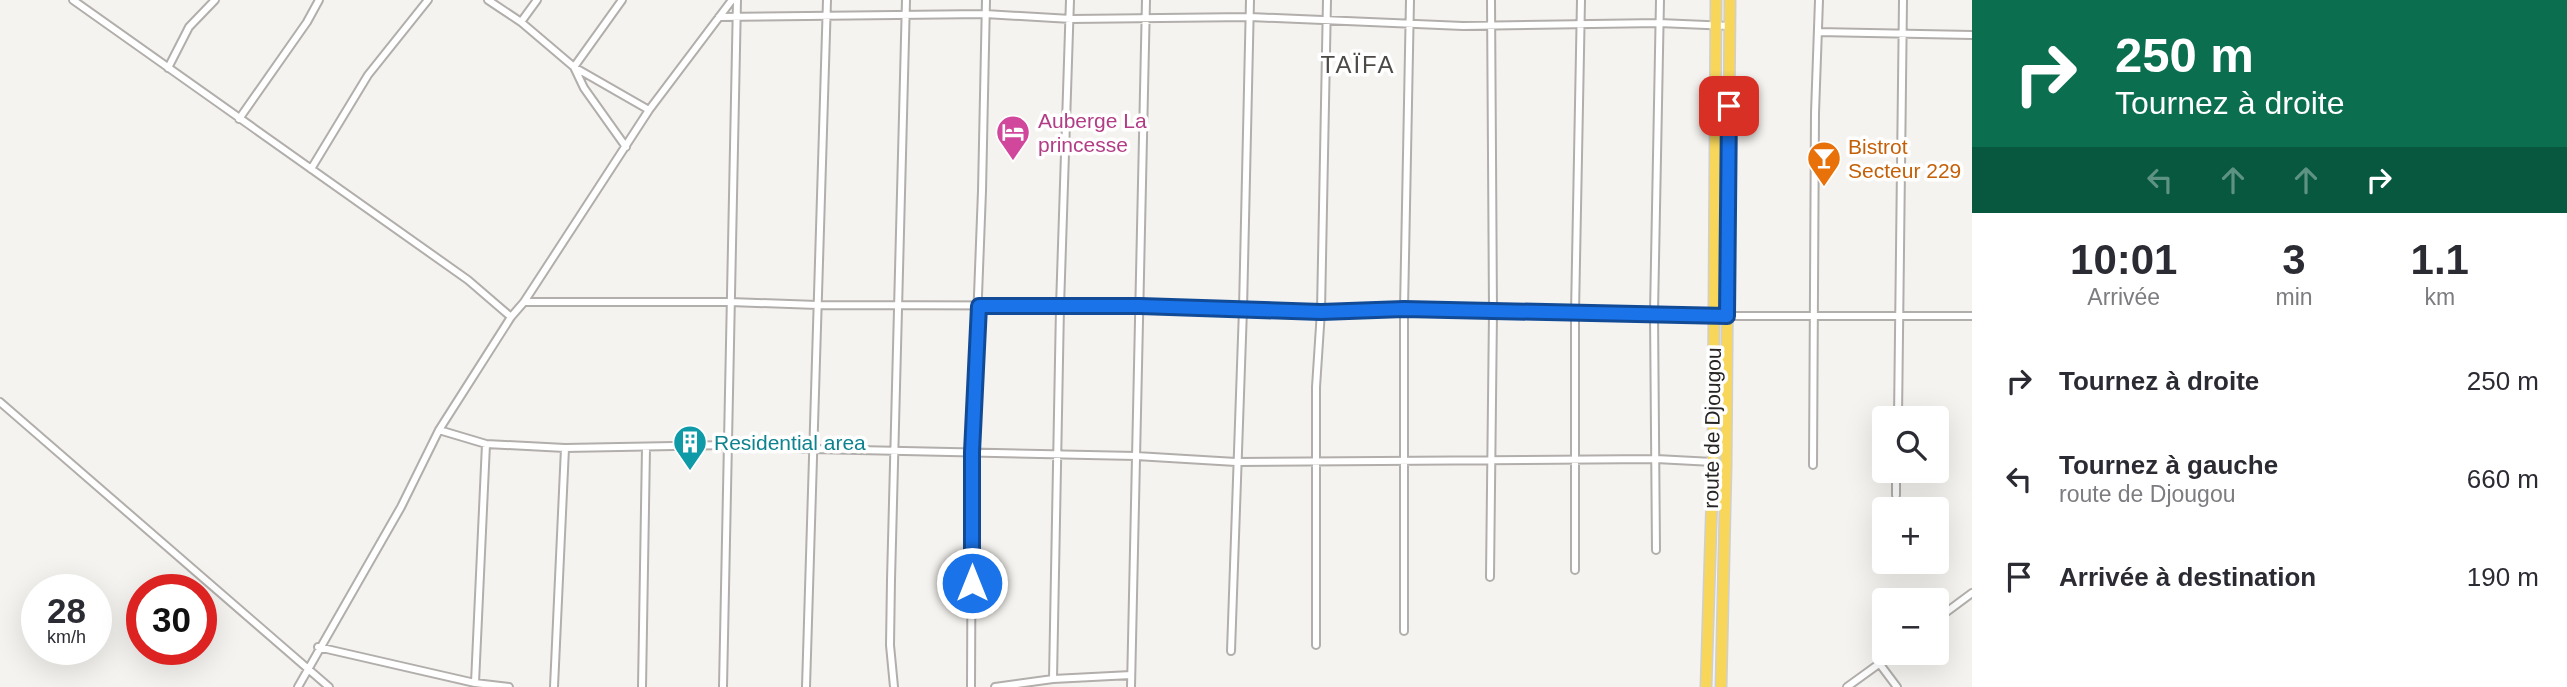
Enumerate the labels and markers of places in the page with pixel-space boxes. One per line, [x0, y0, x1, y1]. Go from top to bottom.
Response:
pin [1699, 76, 1759, 136]
place label: Auberge La princesse [1038, 109, 1147, 156]
hotel icon: Auberge La princesse [994, 113, 1032, 162]
place label: Bistrot Secteur 229 [1848, 135, 1961, 182]
bar icon: Bistrot Secteur 229 [1805, 139, 1843, 188]
building icon: Residential area [671, 423, 709, 472]
place label: Residential area [714, 431, 866, 454]

